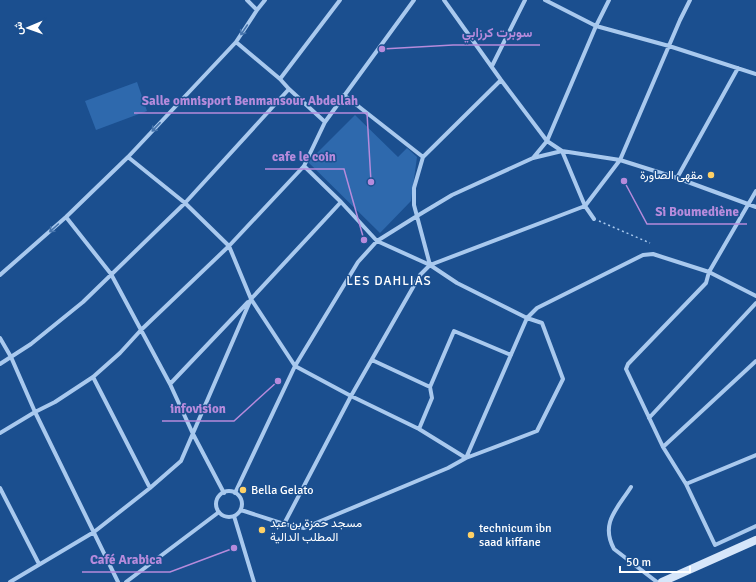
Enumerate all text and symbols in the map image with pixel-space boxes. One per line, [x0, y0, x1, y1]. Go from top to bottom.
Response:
north arrow [8, 8, 48, 48]
callout: سوبرت كرزابي [453, 20, 540, 45]
text: ش [12, 21, 25, 35]
one-way arrow [240, 25, 248, 36]
text: سوبرت كرزابي [462, 25, 532, 43]
callout: Salle omnisport Benmansour Abdellah [134, 88, 367, 113]
text: Salle omnisport Benmansour Abdellah [142, 93, 358, 109]
one-way arrow [152, 121, 161, 132]
callout: cafe le coin [265, 144, 344, 169]
text: cafe le coin [272, 149, 336, 165]
place label: مقهى الصاورة [640, 168, 703, 183]
marker: مقهى الصاورة [706, 170, 716, 180]
callout: Si Boumediène [647, 199, 747, 224]
text: Si Boumediène [655, 204, 739, 220]
one-way arrow [49, 223, 59, 233]
district label: LES DAHLIAS [346, 273, 432, 289]
callout: infovision [162, 396, 234, 421]
text: infovision [170, 401, 226, 417]
place label: Bella Gelato [251, 483, 313, 498]
marker: Bella Gelato [238, 485, 248, 495]
place label: مسجد حمزة بن عبد المطلب الدالية [270, 516, 362, 545]
place label: technicum ibn saad kiffane [479, 521, 552, 550]
marker: مسجد حمزة بن عبد المطلب الدالية [257, 525, 267, 535]
marker: technicum ibn saad kiffane [466, 530, 476, 540]
callout: Café Arabica [82, 547, 170, 572]
scale bar [620, 548, 690, 574]
text: Café Arabica [90, 552, 162, 568]
text: 50 m [626, 555, 651, 570]

